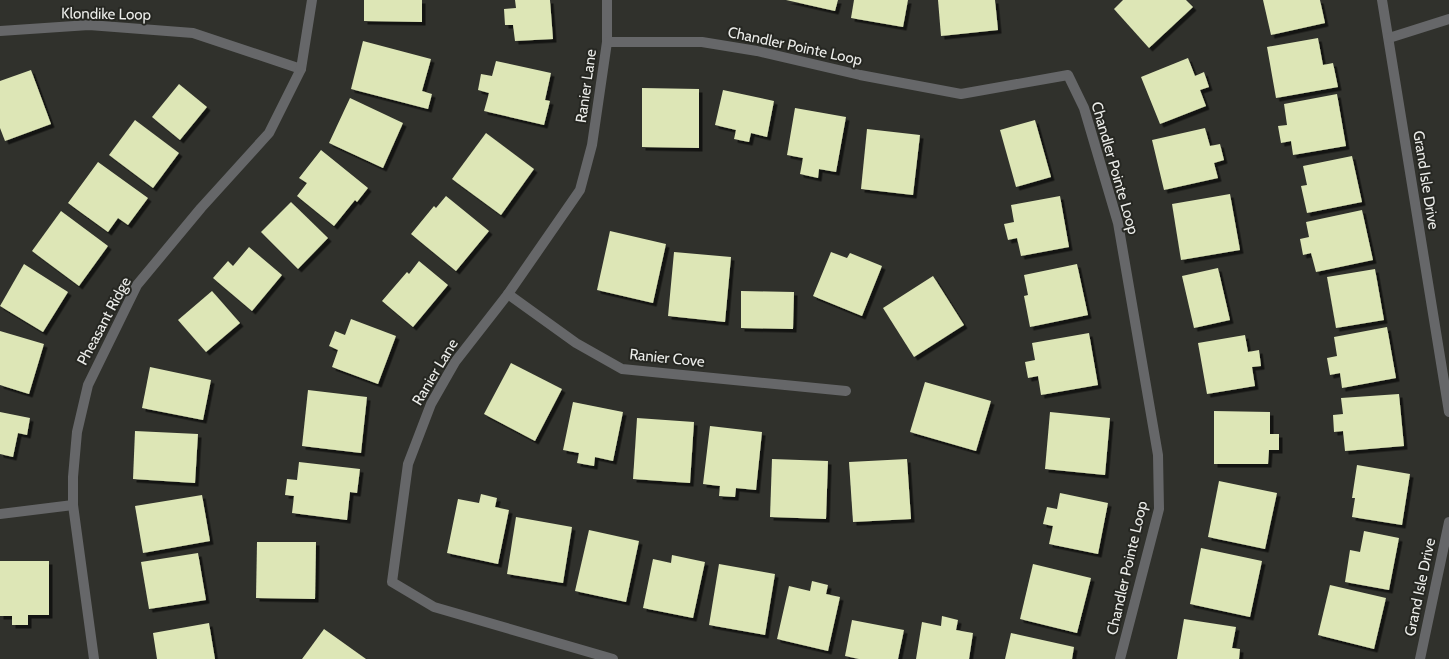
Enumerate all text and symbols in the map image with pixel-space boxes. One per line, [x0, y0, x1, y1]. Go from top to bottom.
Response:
street label: Klondike Loop [61, 4, 151, 24]
street label: Chandler Pointe Loop [726, 23, 864, 69]
street label: Ranier Lane [572, 48, 600, 124]
street label: Chandler Pointe Loop [1087, 100, 1143, 236]
street label: Grand Isle Drive [1409, 129, 1443, 231]
street label: Pheasant Ridge [73, 274, 135, 368]
street label: Ranier Lane [408, 335, 462, 408]
street label: Ranier Cove [628, 345, 706, 371]
street label: Chandler Pointe Loop [1103, 499, 1151, 637]
street label: Grand Isle Drive [1401, 536, 1439, 638]

